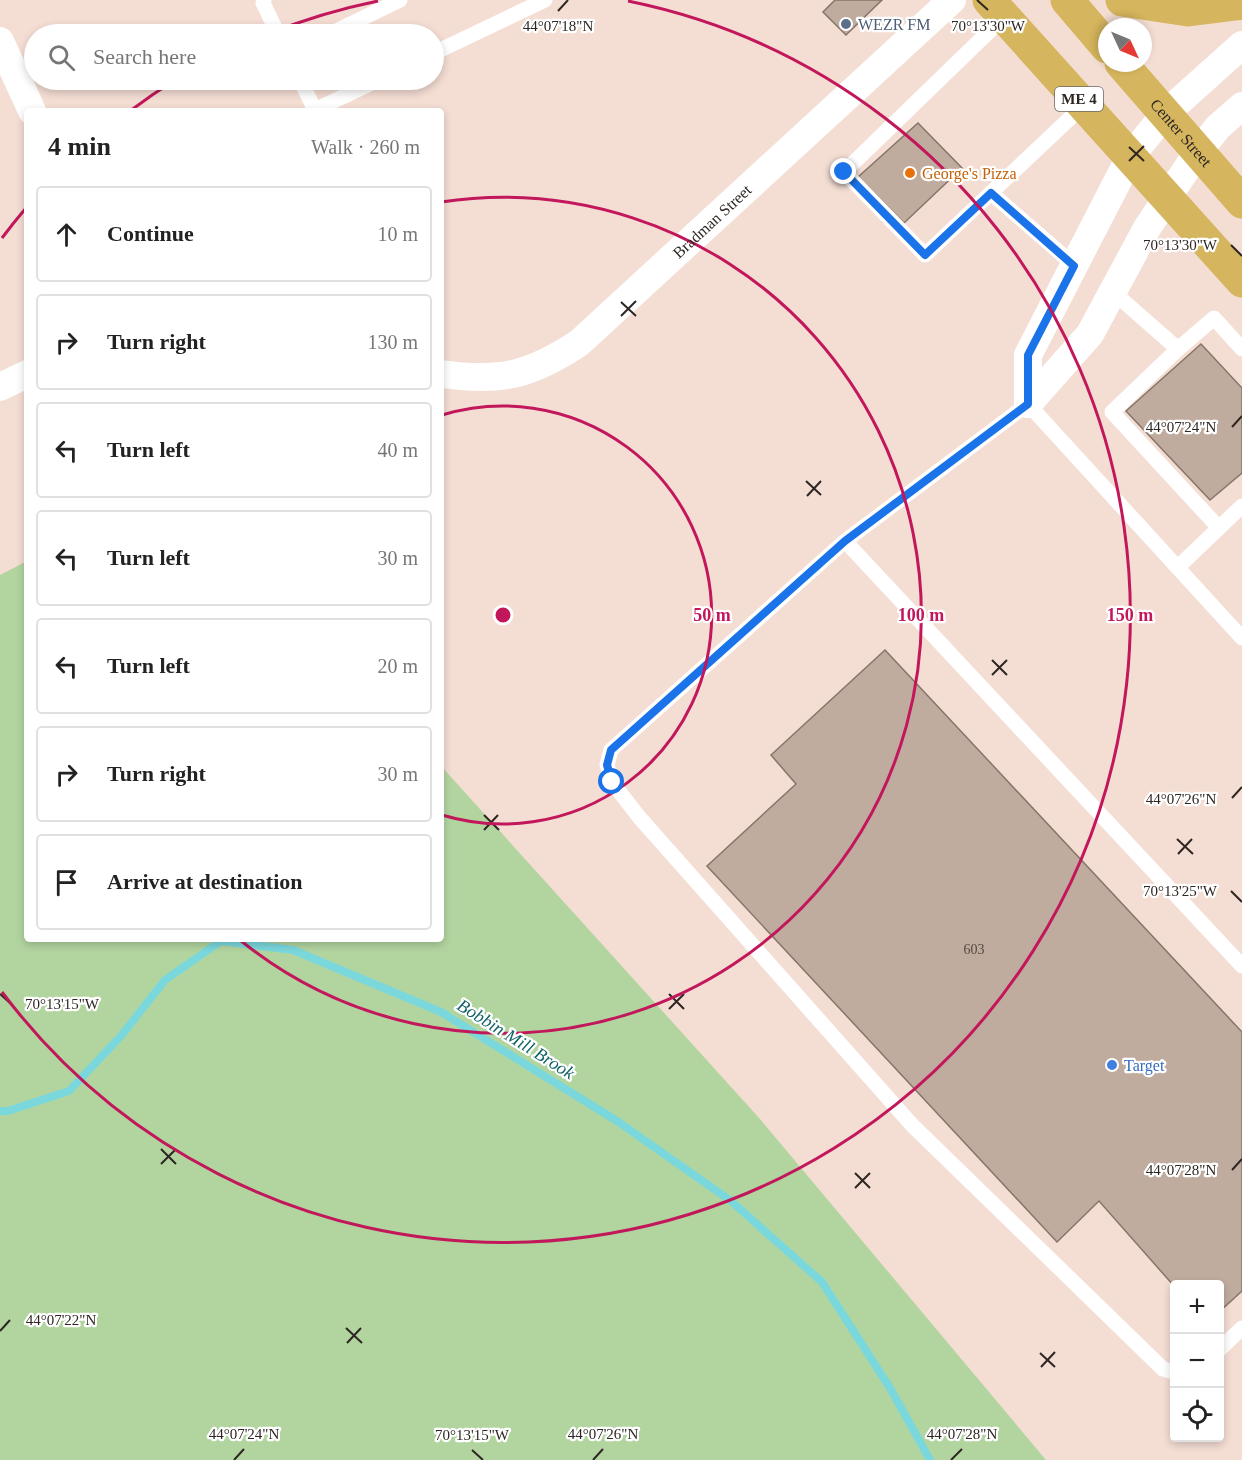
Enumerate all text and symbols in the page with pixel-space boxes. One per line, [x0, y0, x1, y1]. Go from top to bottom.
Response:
place label: WEZR FM [858, 16, 930, 33]
marker: WEZR FM [839, 17, 853, 31]
text: 44°07'18"N [523, 18, 593, 34]
text: 70°13'30"W [951, 18, 1026, 34]
north arrow [1098, 18, 1152, 72]
search box [24, 24, 444, 90]
icon: search [45, 41, 78, 74]
text: Search here [93, 44, 196, 69]
road number: ME 4 [1055, 87, 1103, 111]
street label: Center Street [1147, 95, 1215, 170]
text: 4 min [48, 132, 111, 161]
text: Walk · 260 m [311, 136, 420, 158]
route end [830, 158, 856, 184]
place label: George's Pizza [922, 165, 1017, 183]
marker: George's Pizza [903, 166, 917, 180]
street label: Bradman Street [670, 181, 755, 261]
icon: ahead [50, 218, 83, 251]
text: Continue [107, 221, 194, 246]
text: 10 m [377, 223, 418, 245]
text: 70°13'30"W [1143, 237, 1218, 253]
icon: right [50, 326, 83, 359]
text: Turn right [107, 329, 206, 354]
text: 130 m [367, 331, 418, 353]
text: 44°07'24"N [1146, 419, 1216, 435]
icon: left [50, 434, 83, 467]
text: Turn left [107, 437, 190, 462]
text: 40 m [377, 439, 418, 461]
icon: left [50, 542, 83, 575]
text: Turn left [107, 545, 190, 570]
text: 30 m [377, 547, 418, 569]
centre of rings [493, 605, 513, 625]
text: 50 m [693, 605, 731, 625]
text: 100 m [898, 605, 944, 625]
text: 150 m [1107, 605, 1153, 625]
icon: left [50, 650, 83, 683]
text: Turn left [107, 653, 190, 678]
text: 20 m [377, 655, 418, 677]
icon: right [50, 758, 83, 791]
text: Turn right [107, 761, 206, 786]
text: 30 m [377, 763, 418, 785]
route start [598, 768, 624, 794]
text: 44°07'26"N [1146, 791, 1216, 807]
icon: arrive [50, 866, 83, 899]
text: Arrive at destination [107, 869, 303, 894]
text: 70°13'25"W [1143, 883, 1218, 899]
house number: 603 [964, 942, 985, 957]
water label: Bobbin Mill Brook [454, 995, 579, 1084]
text: 70°13'15"W [25, 996, 100, 1012]
place label: Target [1124, 1057, 1165, 1075]
marker: Target [1105, 1058, 1119, 1072]
text: 44°07'28"N [1146, 1162, 1216, 1178]
map controls [1170, 1280, 1224, 1442]
button: + [1170, 1280, 1224, 1334]
text: 44°07'22"N [26, 1312, 96, 1328]
button: − [1170, 1334, 1224, 1388]
button: locate [1170, 1388, 1224, 1442]
text: 44°07'24"N [209, 1426, 279, 1442]
text: 44°07'26"N [568, 1426, 638, 1442]
text: 44°07'28"N [927, 1426, 997, 1442]
text: 70°13'15"W [435, 1427, 510, 1443]

